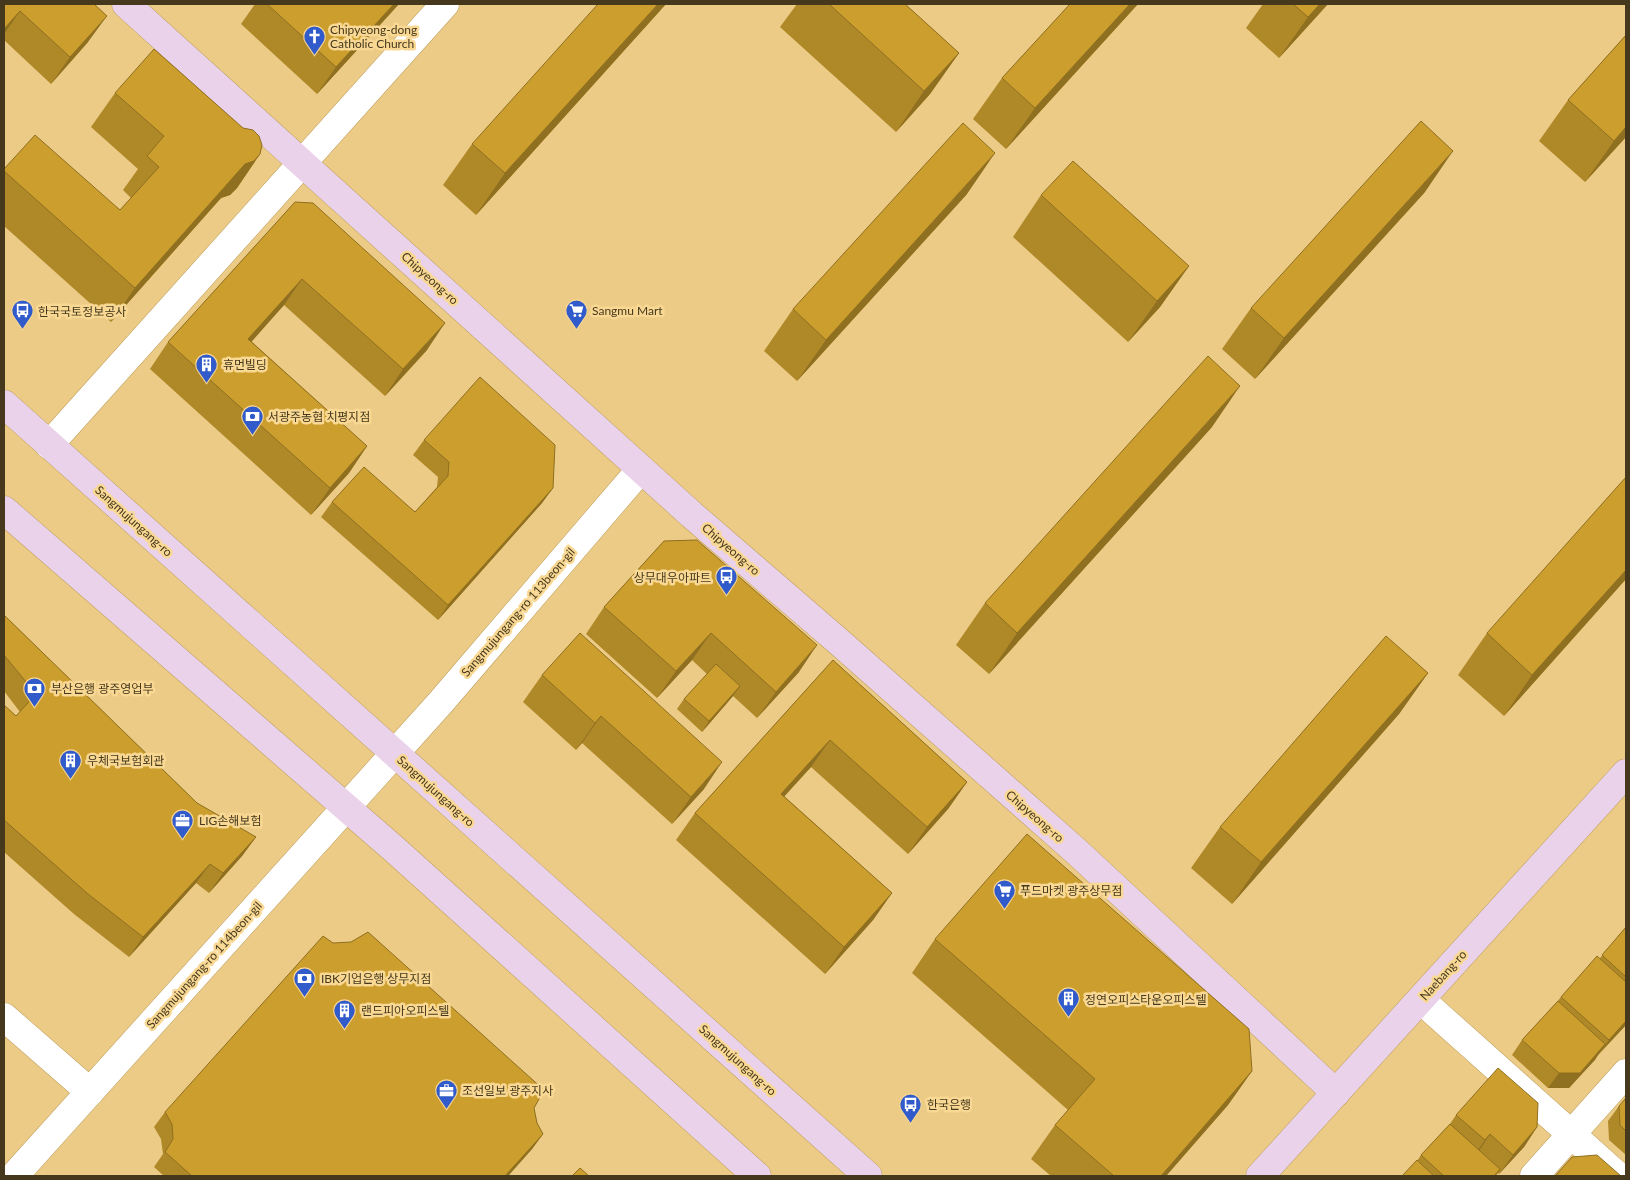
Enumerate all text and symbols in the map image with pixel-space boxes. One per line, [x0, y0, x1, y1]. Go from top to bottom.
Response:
place label: Chipyeong-dong Catholic Church [330, 22, 417, 51]
church icon: Chipyeong-dong Catholic Church [302, 24, 326, 55]
street label: Chipyeong-ro [398, 248, 462, 308]
supermarket icon: Sangmu Mart [564, 298, 588, 329]
bus stop icon: 한국국토정보공사 [10, 299, 34, 330]
place label: Sangmu Mart [592, 303, 663, 318]
place label: 한국국토정보공사 [38, 304, 126, 319]
building icon: 휴먼빌딩 [195, 352, 219, 383]
place label: 휴먼빌딩 [223, 357, 267, 372]
bank icon: 서광주농협 치평지점 [240, 404, 264, 435]
place label: 서광주농협 치평지점 [268, 409, 370, 424]
street label: Sangmujungang-ro [92, 482, 176, 560]
street label: Chipyeong-ro [699, 520, 763, 578]
street label: Sangmujungang-ro 113beon-gil [458, 545, 578, 679]
bus stop icon: 상무대우아파트 [715, 565, 739, 596]
place label: 상무대우아파트 [634, 570, 711, 585]
bank icon: 부산은행 광주영업부 [23, 676, 47, 707]
place label: 부산은행 광주영업부 [51, 681, 153, 696]
building icon: 우체국보험회관 [59, 748, 83, 779]
street label: Sangmujungang-ro [394, 752, 478, 830]
place label: 우체국보험회관 [87, 753, 164, 768]
street label: Chipyeong-ro [1003, 787, 1067, 845]
office icon: LIG손해보험 [171, 808, 195, 839]
place label: LIG손해보험 [199, 813, 261, 828]
supermarket icon: 푸드마켓 광주상무점 [992, 878, 1016, 909]
place label: 푸드마켓 광주상무점 [1020, 883, 1122, 898]
street label: Sangmujungang-ro 114beon-gil [143, 898, 265, 1032]
street label: Naebang-ro [1417, 947, 1470, 1003]
bank icon: IBK기업은행 상무지점 [293, 966, 317, 997]
place label: IBK기업은행 상무지점 [321, 971, 431, 986]
building icon: 정연오피스타운오피스텔 [1057, 987, 1081, 1018]
place label: 정연오피스타운오피스텔 [1085, 992, 1206, 1007]
building icon: 랜드피아오피스텔 [333, 998, 357, 1029]
place label: 랜드피아오피스텔 [361, 1003, 449, 1018]
street label: Sangmujungang-ro [696, 1021, 780, 1099]
office icon: 조선일보 광주지사 [434, 1078, 458, 1109]
place label: 조선일보 광주지사 [462, 1083, 553, 1098]
bus stop icon: 한국은행 [899, 1092, 923, 1123]
place label: 한국은행 [927, 1097, 971, 1112]

